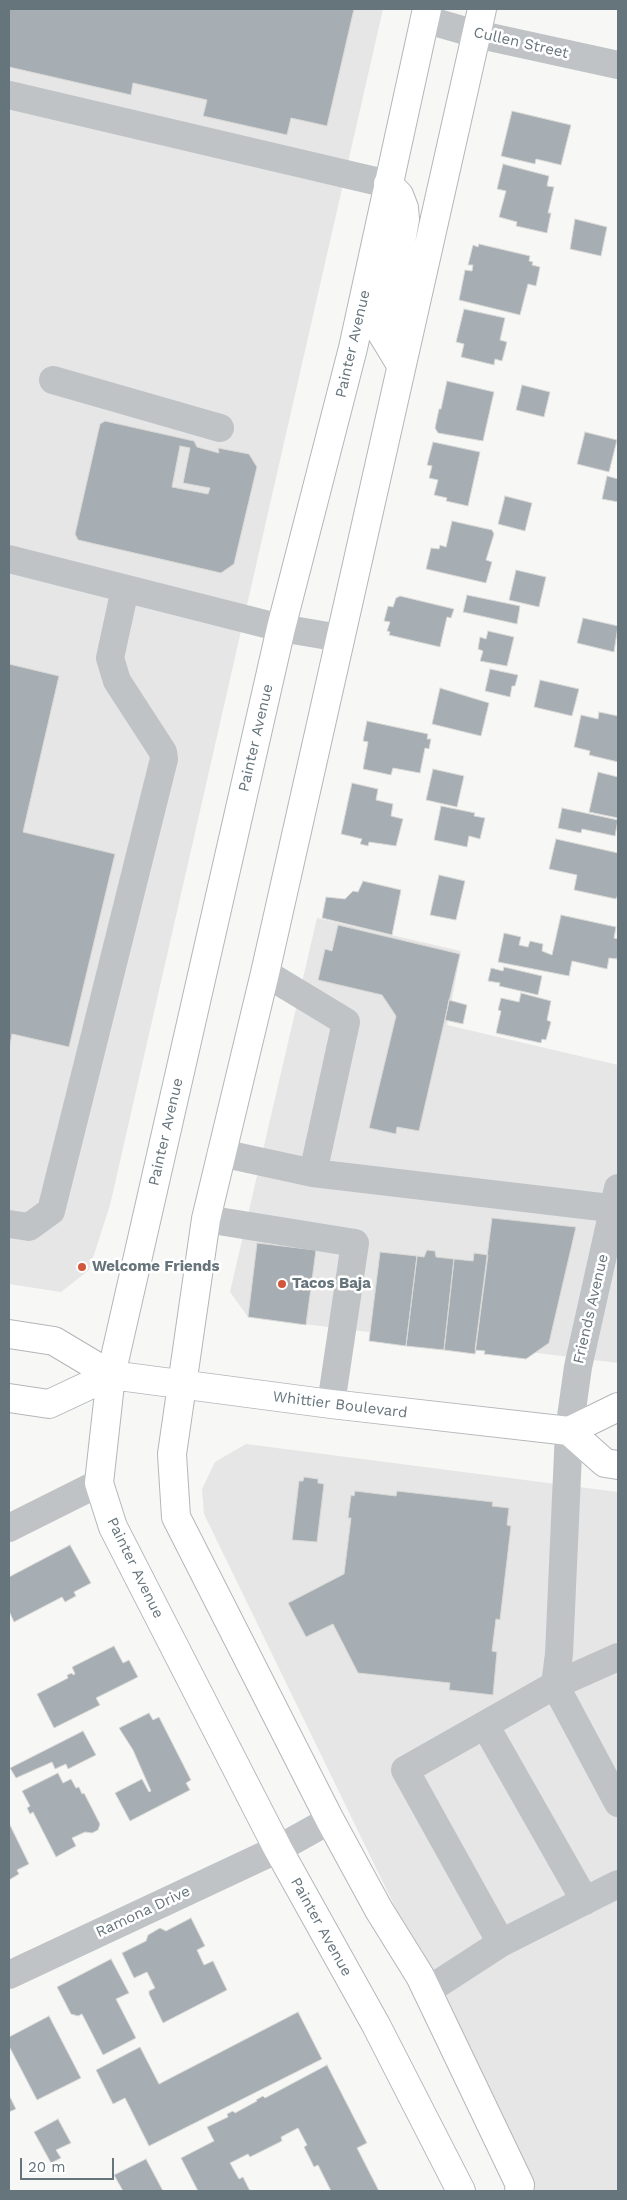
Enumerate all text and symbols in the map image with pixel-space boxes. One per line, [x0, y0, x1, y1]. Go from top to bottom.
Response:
street label: Cullen Street [472, 23, 570, 63]
street label: Painter Avenue [332, 288, 374, 400]
street label: Painter Avenue [235, 682, 277, 794]
street label: Painter Avenue [145, 1076, 187, 1188]
street label: Friends Avenue [570, 1252, 612, 1366]
place label: Welcome Friends [92, 1258, 219, 1276]
marker: Welcome Friends [76, 1261, 88, 1273]
place label: Tacos Baja [292, 1275, 371, 1293]
marker: Tacos Baja [276, 1278, 288, 1290]
street label: Whittier Boulevard [272, 1388, 408, 1422]
street label: Painter Avenue [103, 1515, 167, 1621]
street label: Painter Avenue [286, 1875, 356, 1979]
street label: Ramona Drive [93, 1882, 193, 1942]
scale bar [22, 2148, 116, 2180]
text: 20 m [28, 2158, 66, 2176]

